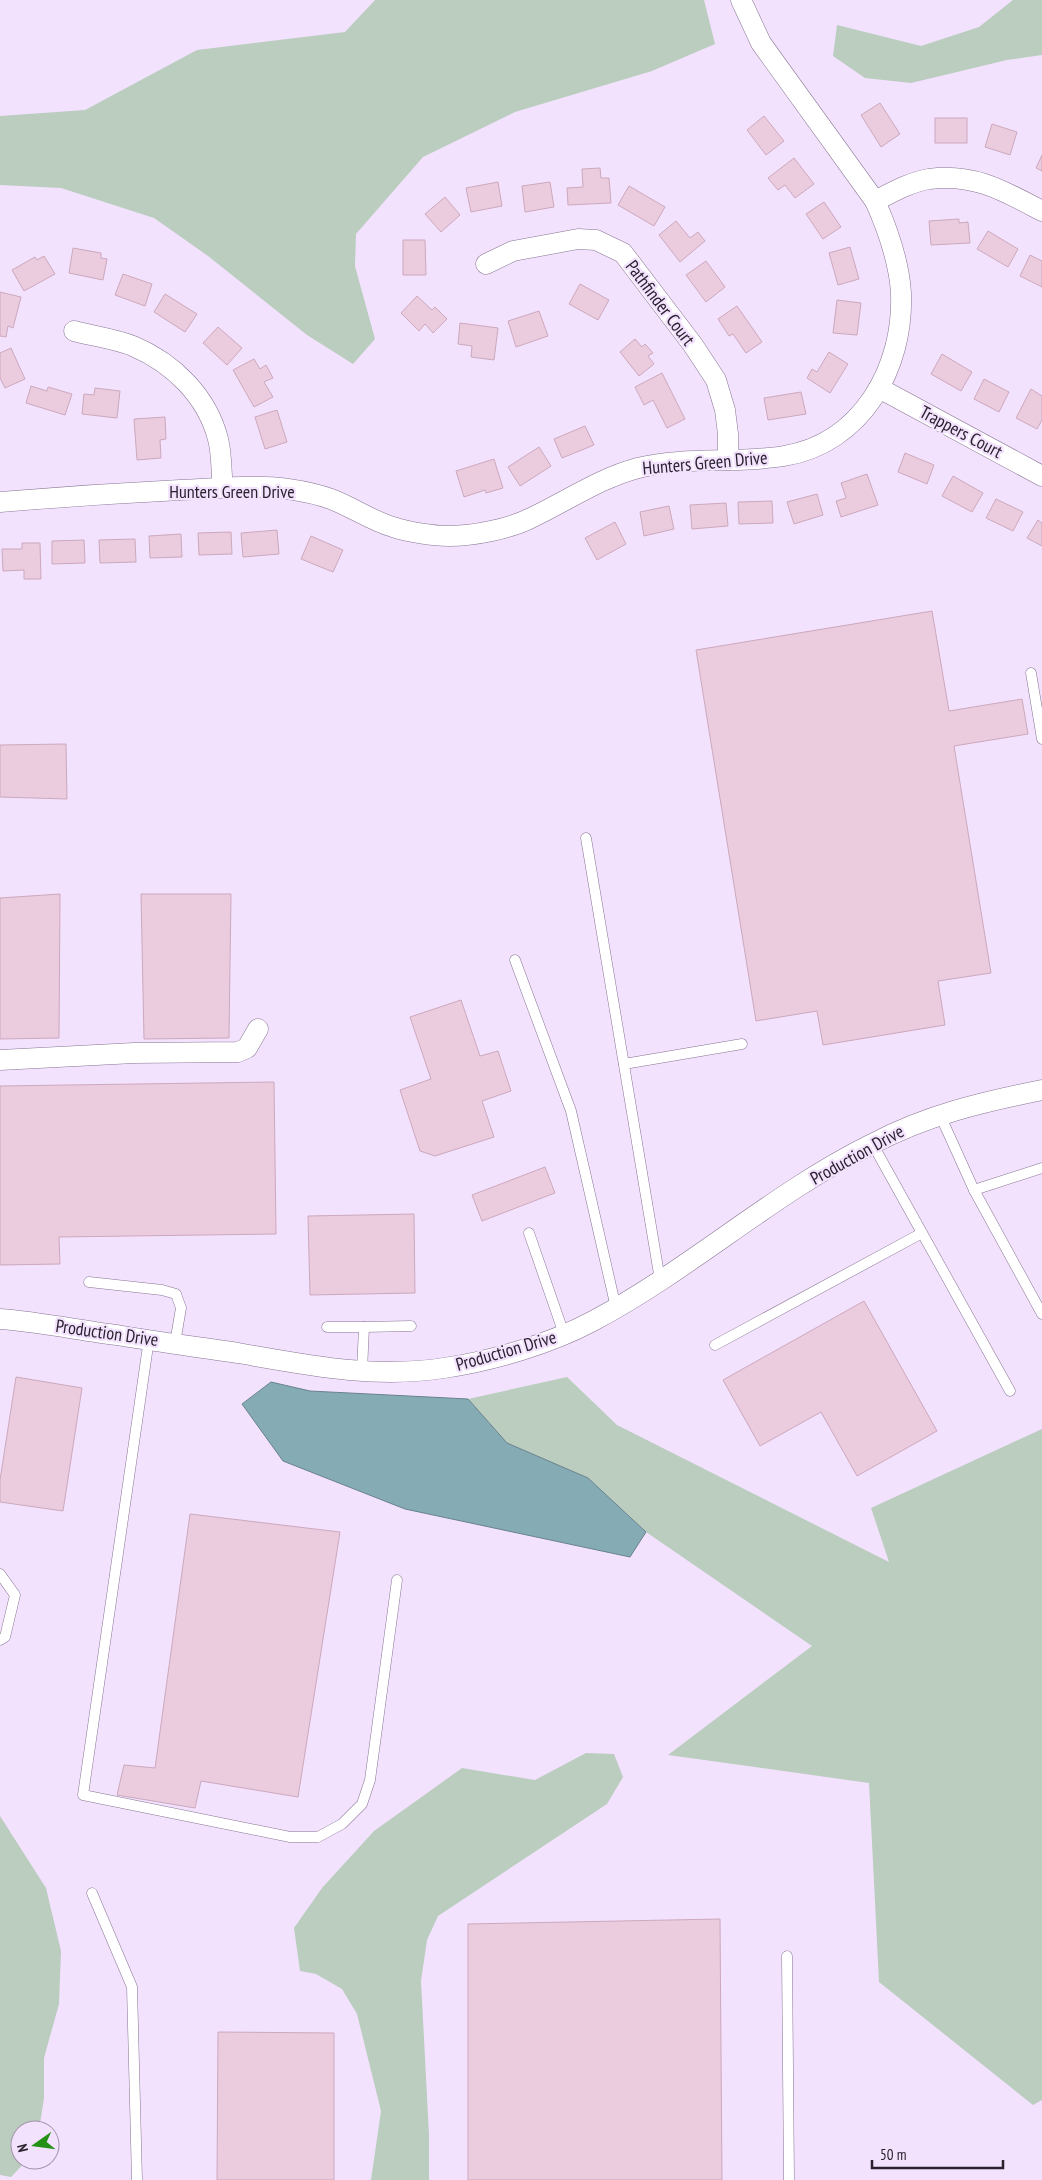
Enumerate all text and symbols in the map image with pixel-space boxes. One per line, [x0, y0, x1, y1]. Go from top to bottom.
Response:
street label: Pathfinder Court [621, 255, 700, 350]
street label: Trappers Court [916, 400, 1007, 463]
street label: Hunters Green Drive [642, 446, 768, 479]
street label: Hunters Green Drive [169, 480, 295, 503]
street label: Production Drive [806, 1119, 908, 1190]
street label: Production Drive [54, 1314, 160, 1351]
street label: Production Drive [453, 1325, 559, 1376]
north arrow [10, 2120, 60, 2170]
scale bar [872, 2138, 1003, 2170]
text: N [13, 2142, 32, 2154]
text: 50 m [880, 2145, 906, 2164]

